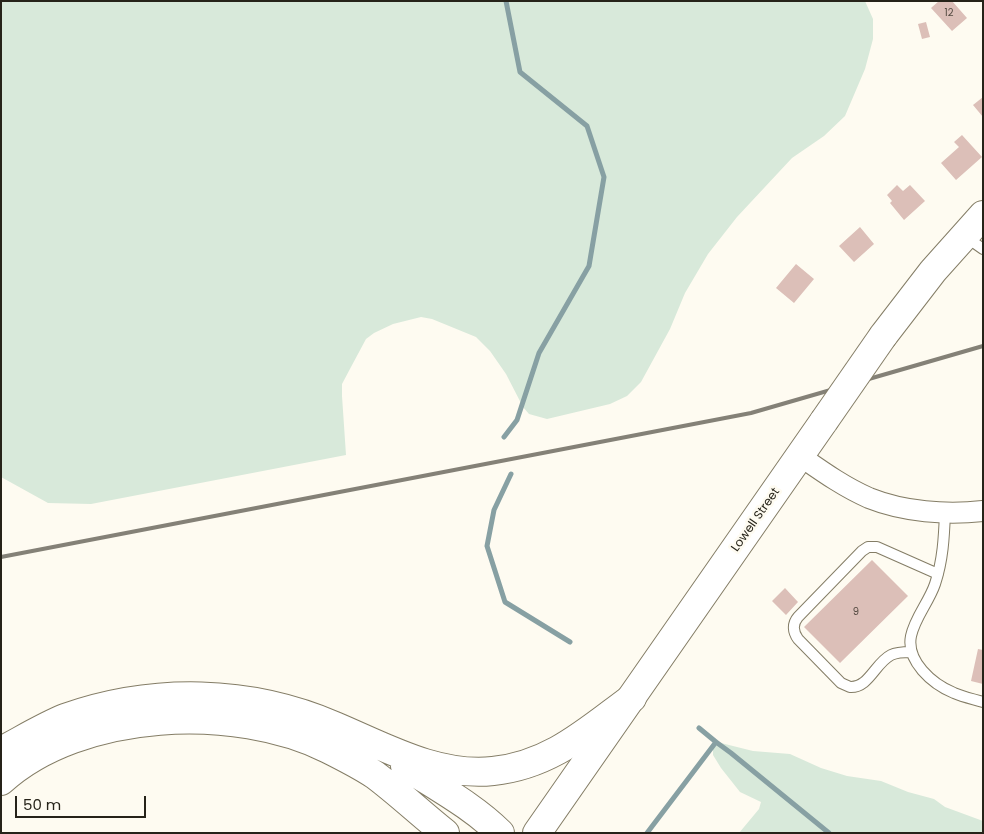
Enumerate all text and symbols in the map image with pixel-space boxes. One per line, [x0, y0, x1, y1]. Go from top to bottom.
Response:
house number: 12 [945, 7, 953, 19]
street label: Lowell Street [729, 485, 783, 555]
house number: 9 [853, 606, 859, 618]
scale bar [18, 786, 149, 818]
text: 50 m [23, 794, 61, 815]

